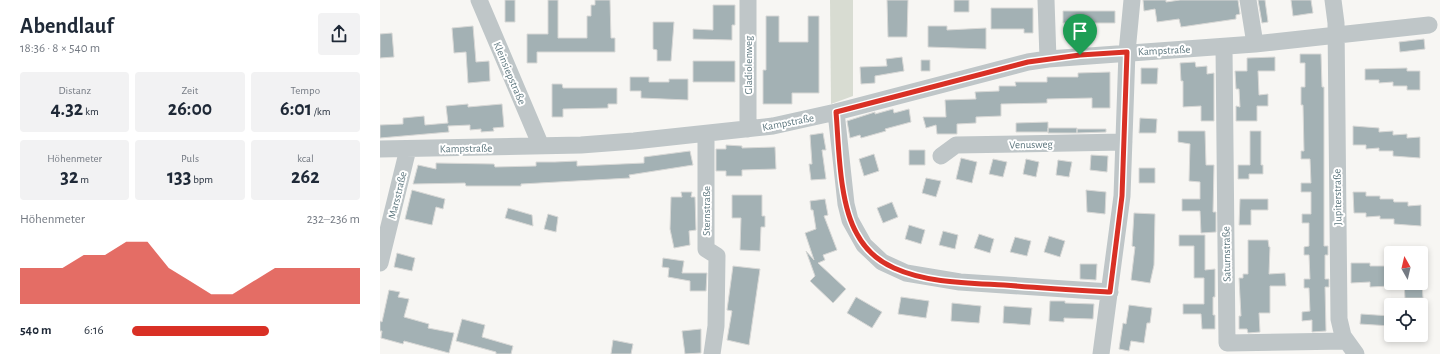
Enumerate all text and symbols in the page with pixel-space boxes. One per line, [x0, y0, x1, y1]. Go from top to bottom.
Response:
button: share [318, 13, 360, 55]
pin [1063, 14, 1097, 55]
text: Abendlauf [20, 15, 113, 37]
icon: arrive [1069, 20, 1091, 42]
street label: Gladiolenweg [743, 35, 754, 94]
street label: Kleinsiepstraße [491, 40, 528, 106]
text: 18:36 · 8 × 540 m [20, 42, 100, 55]
street label: Kampstraße [1138, 44, 1191, 57]
text: Distanz [58, 85, 91, 96]
text: Zeit [182, 85, 198, 96]
text: Tempo [291, 85, 320, 96]
text: 4.32 [51, 99, 83, 119]
text: 26:00 [168, 99, 212, 119]
text: 6:01 [280, 99, 312, 119]
text: km [83, 106, 99, 117]
text: /km [312, 106, 331, 117]
street label: Kampstraße [761, 112, 815, 133]
street label: Venusweg [1009, 139, 1054, 150]
street label: Kampstraße [440, 143, 492, 154]
text: Höhenmeter [47, 153, 102, 164]
text: Puls [181, 153, 199, 164]
text: kcal [297, 153, 314, 164]
text: 32 [60, 167, 78, 187]
text: 133 [167, 167, 191, 187]
text: 262 [291, 167, 320, 187]
street label: Jupiterstraße [1332, 169, 1343, 225]
street label: Marsstraße [386, 170, 409, 220]
text: m [78, 174, 89, 185]
text: bpm [191, 174, 213, 185]
street label: Sternstraße [701, 186, 712, 236]
text: Höhenmeter [20, 213, 85, 226]
text: 232–236 m [307, 213, 360, 226]
street label: Saturnstraße [1221, 226, 1232, 282]
north arrow [1384, 246, 1428, 290]
map controls [1384, 246, 1428, 342]
button: locate [1384, 298, 1428, 342]
text: 540 m [20, 324, 51, 337]
text: 6:16 [84, 324, 104, 337]

